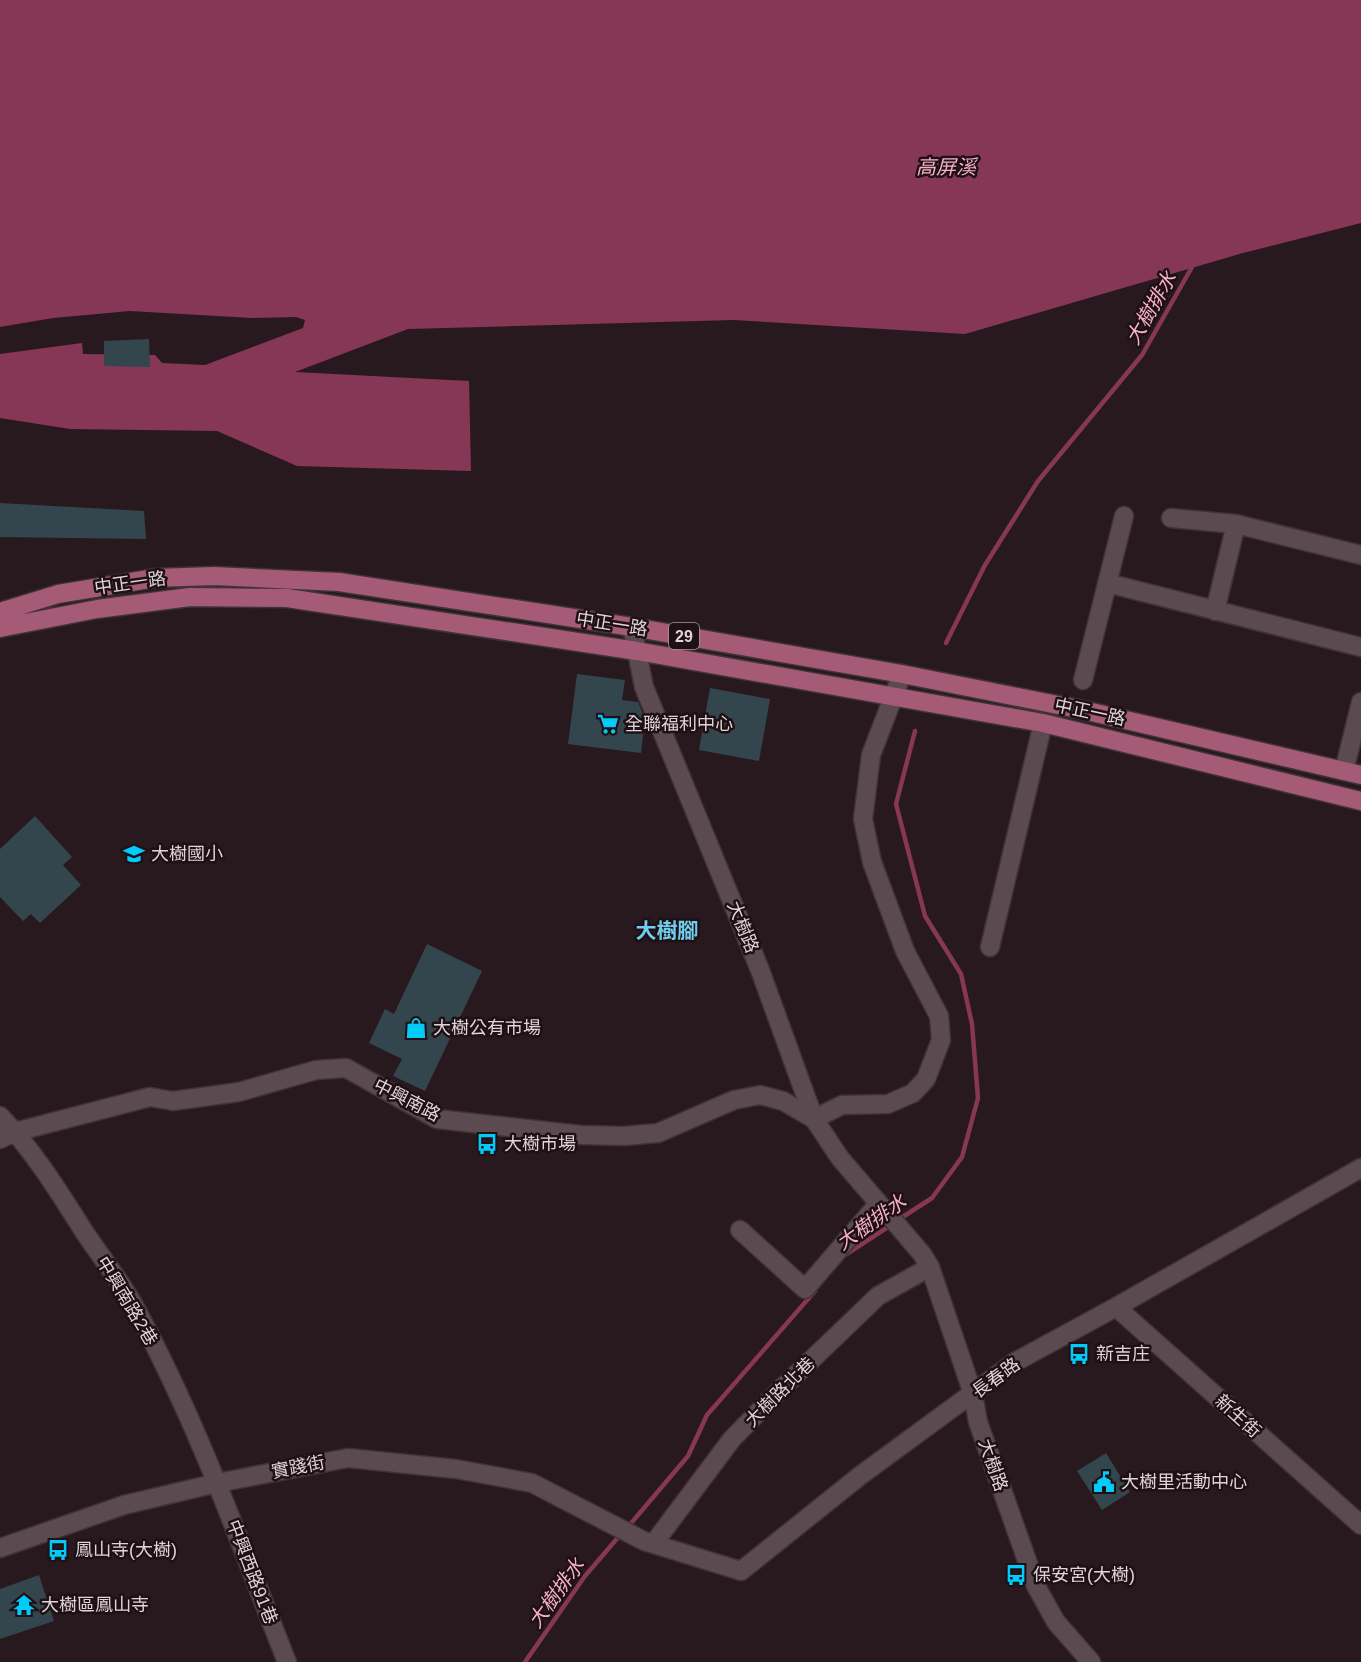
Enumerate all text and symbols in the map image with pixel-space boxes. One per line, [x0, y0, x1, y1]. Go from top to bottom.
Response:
water label: 高屏溪 [916, 156, 979, 178]
water label: 大樹排水 [1121, 267, 1181, 348]
street label: 中正一路 [93, 568, 167, 598]
street label: 中正一路 [575, 608, 649, 640]
road number: 29 [669, 623, 699, 649]
street label: 中正一路 [1053, 695, 1127, 729]
supermarket icon: 全聯福利中心 [596, 712, 620, 736]
place label: 全聯福利中心 [625, 714, 733, 734]
school or university icon: 大樹國小 [122, 842, 146, 866]
place label: 大樹國小 [151, 844, 223, 864]
street label: 大樹路 [724, 898, 762, 956]
district label: 大樹腳 [636, 919, 699, 942]
shop icon: 大樹公有市場 [404, 1016, 428, 1040]
place label: 大樹公有市場 [433, 1018, 541, 1038]
street label: 中興南路 [370, 1075, 444, 1125]
bus stop icon: 大樹市場 [475, 1132, 499, 1156]
place label: 大樹市場 [504, 1134, 576, 1154]
water label: 大樹排水 [832, 1189, 911, 1254]
street label: 中興南路2巷 [93, 1253, 161, 1349]
bus stop icon: 新吉庄 [1067, 1342, 1091, 1366]
place label: 新吉庄 [1096, 1344, 1150, 1364]
street label: 大樹路北巷 [741, 1353, 819, 1431]
street label: 長春路 [968, 1354, 1024, 1402]
street label: 新生街 [1211, 1391, 1265, 1441]
street label: 大樹路 [975, 1436, 1011, 1494]
street label: 實踐街 [270, 1452, 326, 1482]
public building icon: 大樹里活動中心 [1092, 1470, 1116, 1494]
place label: 大樹里活動中心 [1121, 1472, 1247, 1492]
street label: 中興西路91巷 [223, 1517, 281, 1627]
bus stop icon: 鳳山寺(大樹) [46, 1538, 70, 1562]
place label: 鳳山寺(大樹) [75, 1540, 177, 1560]
water label: 大樹排水 [524, 1553, 589, 1632]
bus stop icon: 保安宮(大樹) [1004, 1563, 1028, 1587]
place label: 保安宮(大樹) [1033, 1565, 1135, 1585]
temple icon: 大樹區鳳山寺 [12, 1593, 36, 1617]
place label: 大樹區鳳山寺 [41, 1595, 149, 1615]

